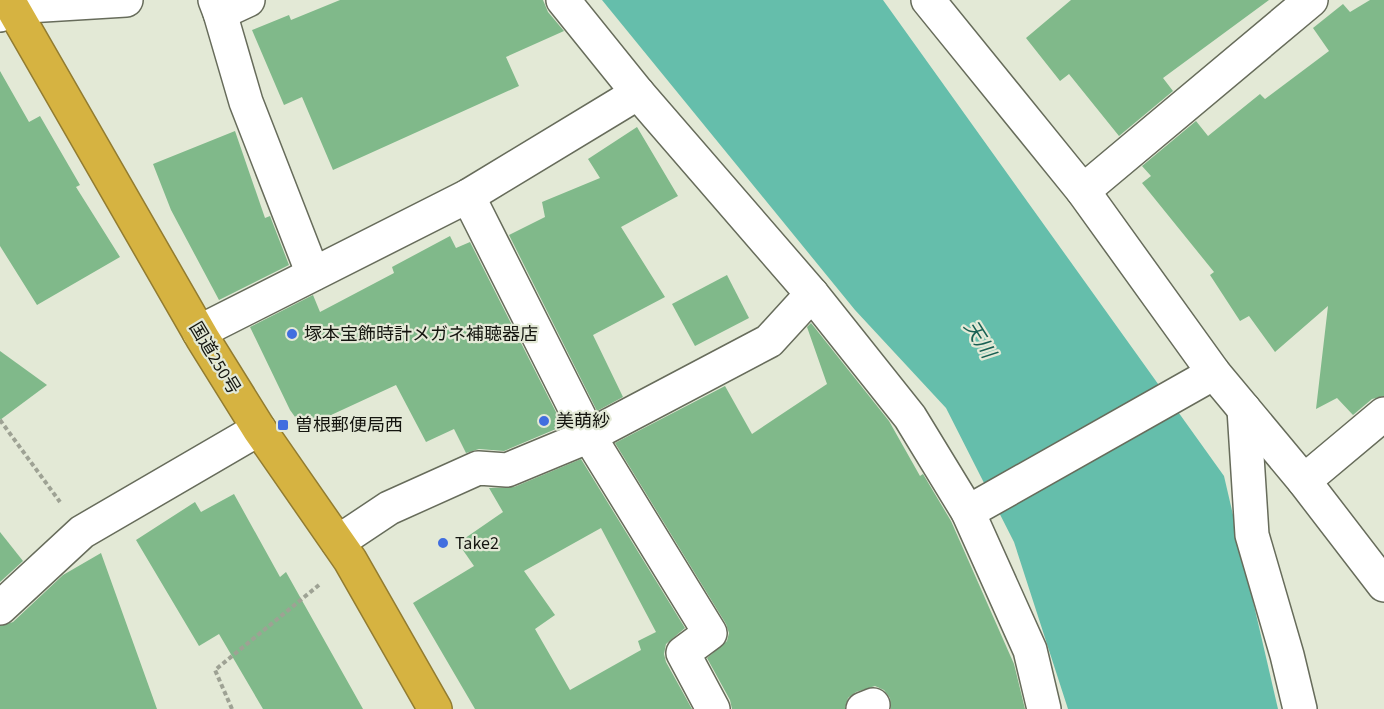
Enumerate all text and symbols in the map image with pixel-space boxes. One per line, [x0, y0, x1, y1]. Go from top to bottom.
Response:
water label: 天川 [957, 315, 1003, 366]
street label: 国道250号 [183, 317, 246, 399]
place label: 塚本宝飾時計メガネ補聴器店 [304, 322, 538, 347]
marker: 塚本宝飾時計メガネ補聴器店 [285, 327, 299, 341]
place label: 美萌紗 [556, 409, 610, 434]
place label: 曽根郵便局西 [295, 413, 403, 438]
marker: 美萌紗 [537, 414, 551, 428]
marker: 曽根郵便局西 [276, 418, 290, 432]
place label: Take2 [455, 531, 499, 556]
marker: Take2 [436, 536, 450, 550]

